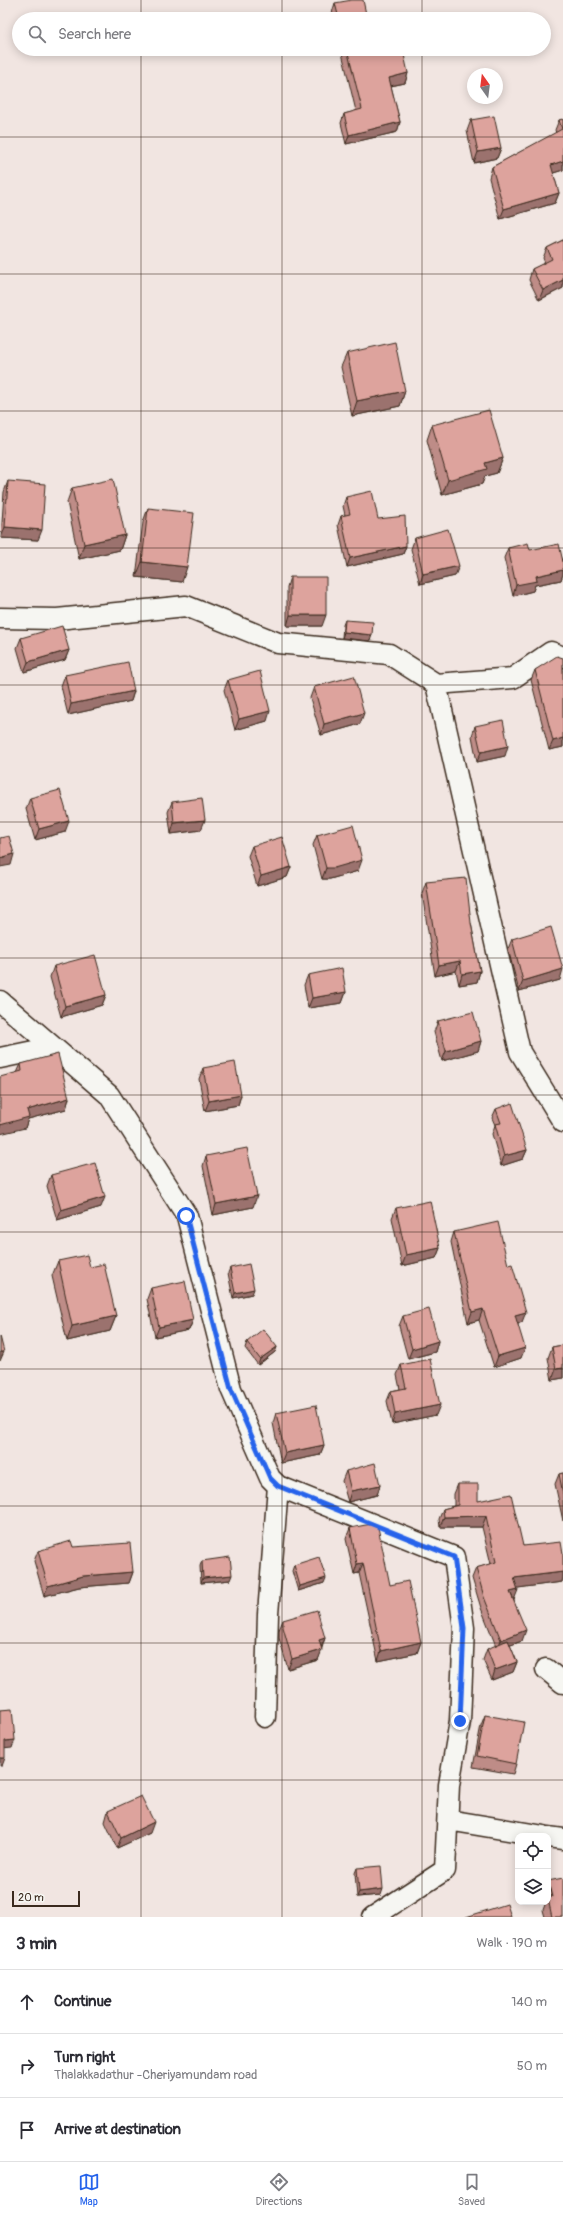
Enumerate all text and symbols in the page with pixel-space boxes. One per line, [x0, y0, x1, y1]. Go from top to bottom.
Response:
search box [12, 12, 551, 56]
icon: search [26, 23, 48, 45]
text: Search here [58, 25, 131, 44]
north arrow [467, 68, 503, 104]
route start [177, 1207, 195, 1225]
route end [451, 1712, 469, 1730]
map controls [515, 1833, 551, 1905]
button: locate [515, 1833, 551, 1869]
button: layers [515, 1869, 551, 1905]
scale bar [12, 1889, 80, 1908]
text: 20 m [18, 1891, 44, 1904]
text: 3 min [16, 1933, 57, 1954]
text: Walk · 190 m [476, 1935, 547, 1951]
icon: ahead [16, 1991, 38, 2013]
text: Continue [54, 1992, 112, 2011]
text: 140 m [511, 1994, 547, 2010]
text: Turn right [54, 2048, 115, 2067]
icon: right [16, 2055, 38, 2077]
text: 50 m [517, 2058, 547, 2074]
text: Thalakkadathur -Cheriyamundam road [54, 2067, 257, 2083]
icon: arrive [16, 2119, 38, 2141]
text: Arrive at destination [54, 2120, 181, 2139]
tab: Map [78, 2171, 100, 2208]
tab: Directions [256, 2171, 302, 2208]
tab: Saved [458, 2171, 485, 2208]

